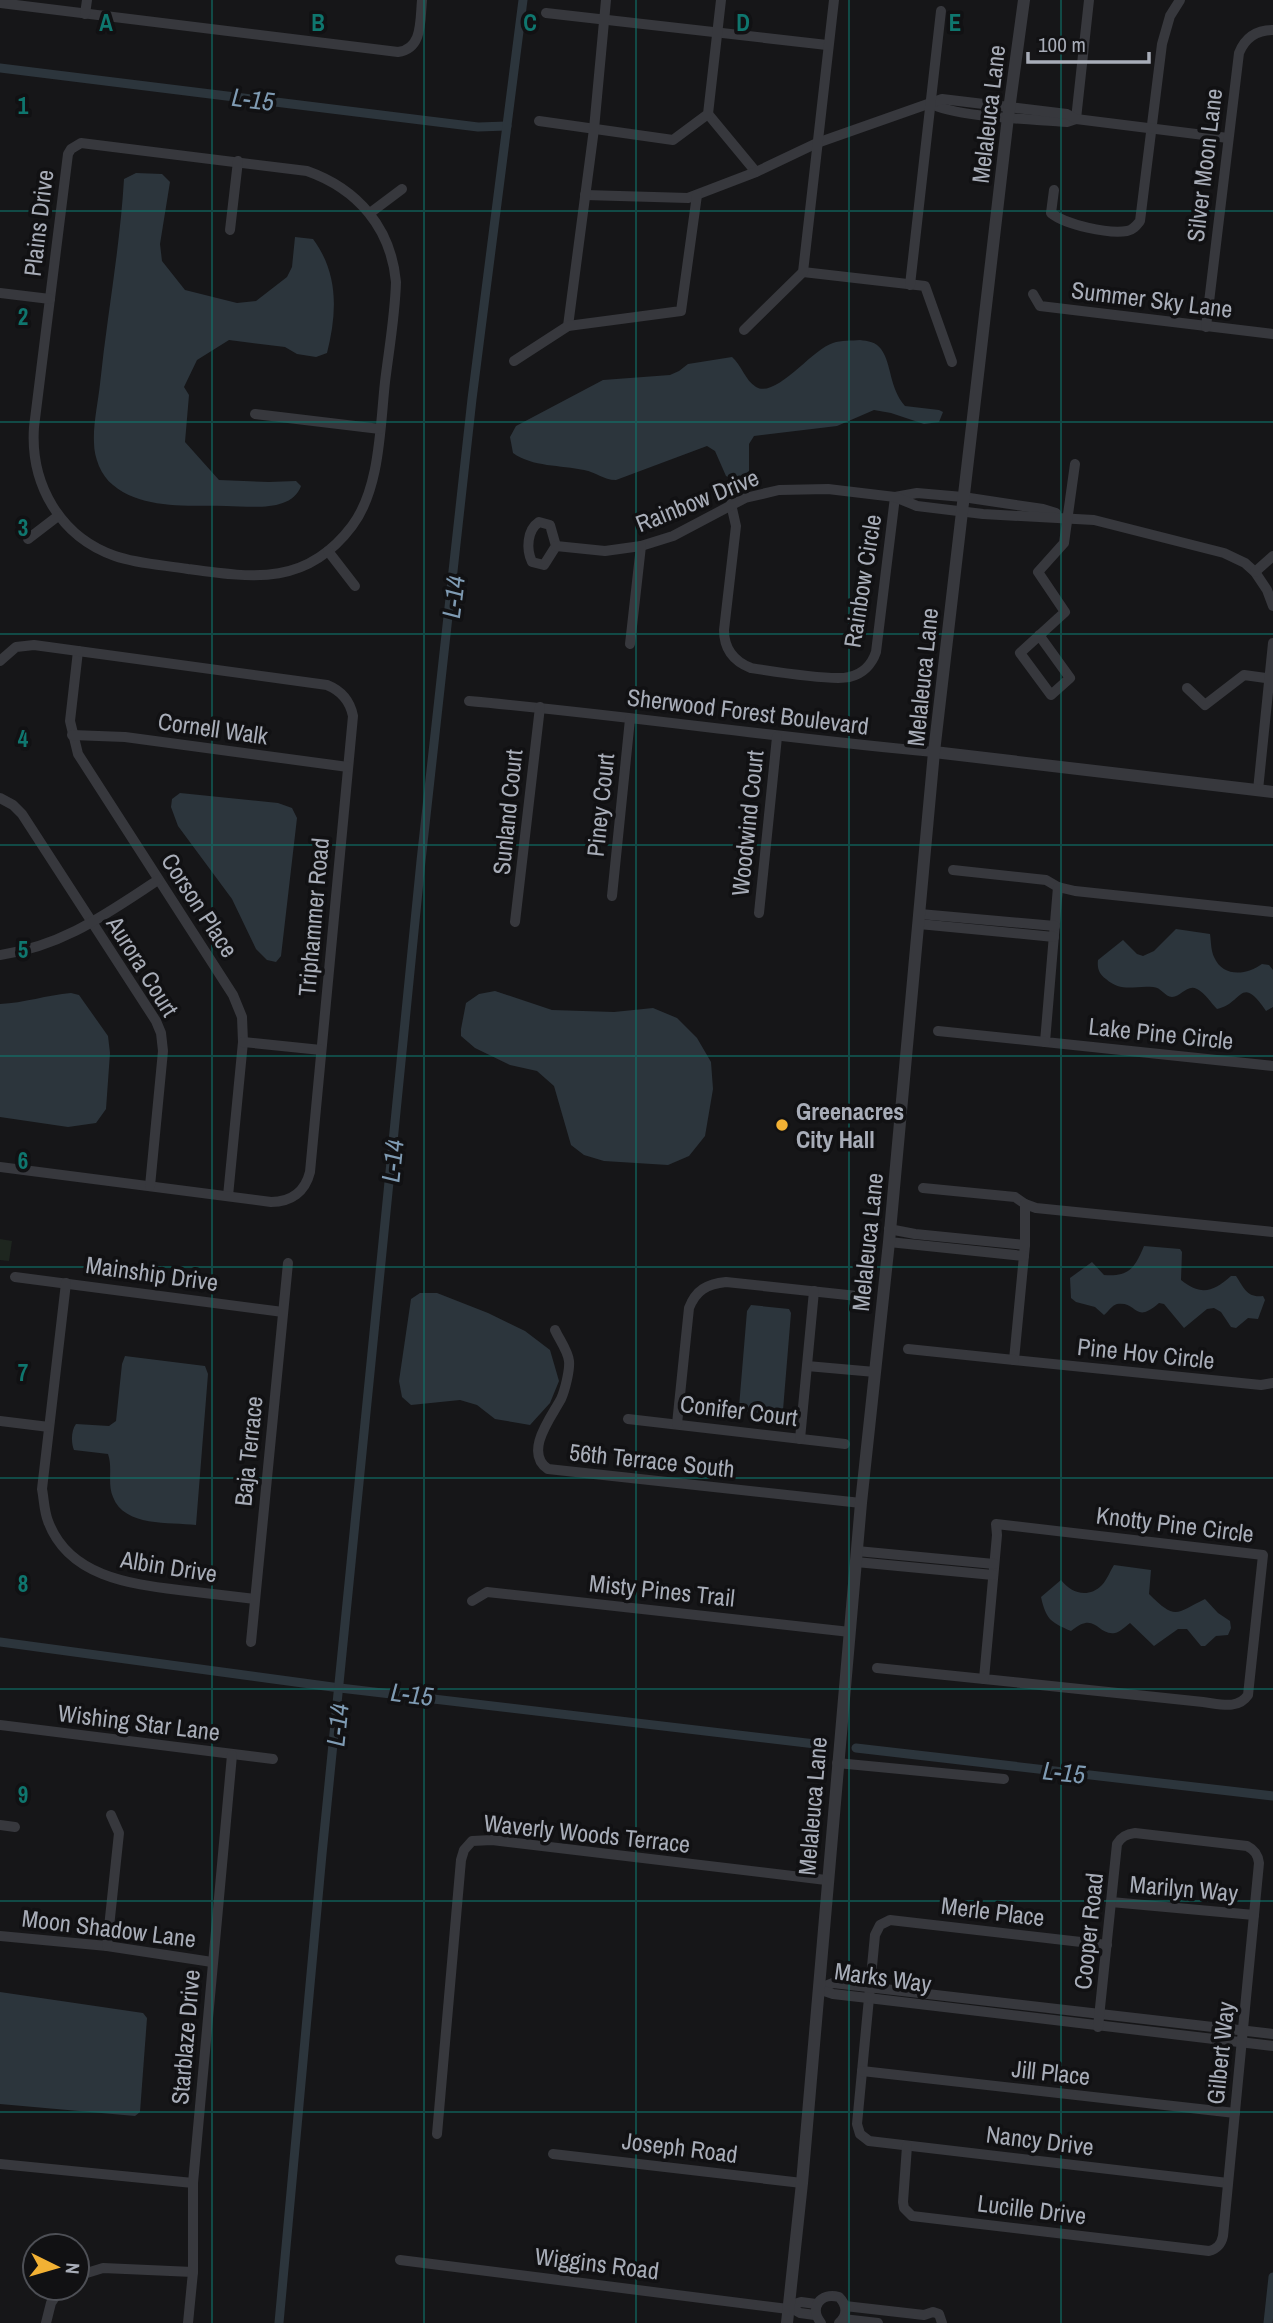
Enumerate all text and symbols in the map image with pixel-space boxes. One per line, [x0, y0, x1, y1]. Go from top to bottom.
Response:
text: A [99, 7, 113, 38]
text: B [311, 7, 325, 38]
text: C [523, 7, 537, 38]
text: D [736, 7, 750, 38]
text: E [949, 7, 961, 38]
scale bar [1028, 21, 1149, 65]
text: 100 m [1038, 30, 1086, 59]
street label: Melaleuca Lane [964, 43, 1012, 185]
water label: L-15 [230, 79, 276, 119]
street label: Silver Moon Lane [1179, 86, 1229, 244]
text: 1 [18, 90, 29, 121]
street label: Plains Drive [16, 168, 60, 278]
street label: Summer Sky Lane [1070, 273, 1234, 325]
text: 2 [18, 301, 28, 332]
street label: Rainbow Drive [631, 461, 763, 539]
text: 3 [18, 512, 28, 543]
street label: Rainbow Circle [836, 512, 888, 650]
water label: L-14 [433, 574, 473, 620]
street label: Melaleuca Lane [899, 606, 945, 748]
street label: Sherwood Forest Boulevard [625, 680, 871, 742]
street label: Cornell Walk [156, 704, 270, 752]
text: 4 [18, 723, 29, 754]
street label: Sunland Court [485, 747, 530, 876]
street label: Woodwind Court [723, 748, 771, 897]
street label: Piney Court [579, 751, 621, 858]
street label: Triphammer Road [290, 836, 336, 998]
street label: Corson Place [154, 847, 246, 963]
street label: Aurora Court [99, 909, 187, 1023]
text: 5 [18, 934, 28, 965]
street label: Lake Pine Circle [1087, 1009, 1235, 1057]
place label: Greenacres City Hall [796, 1095, 904, 1155]
marker: Greenacres City Hall [774, 1117, 790, 1133]
water label: L-14 [372, 1138, 412, 1184]
text: 6 [18, 1145, 28, 1176]
street label: Melaleuca Lane [844, 1171, 890, 1313]
street label: Mainship Drive [84, 1248, 220, 1298]
street label: Pine Hov Circle [1076, 1330, 1216, 1376]
text: 7 [18, 1357, 28, 1388]
street label: Conifer Court [678, 1387, 800, 1433]
street label: Baja Terrace [226, 1395, 270, 1507]
street label: 56th Terrace South [568, 1435, 736, 1485]
street label: Knotty Pine Circle [1094, 1498, 1256, 1550]
street label: Albin Drive [117, 1542, 220, 1589]
street label: Misty Pines Trail [587, 1566, 737, 1614]
text: 8 [18, 1568, 28, 1599]
water label: L-15 [389, 1674, 435, 1714]
street label: Wishing Star Lane [56, 1696, 222, 1748]
water label: L-14 [317, 1702, 357, 1748]
street label: Melaleuca Lane [790, 1735, 834, 1877]
water label: L-15 [1041, 1752, 1087, 1792]
text: 9 [18, 1779, 28, 1810]
street label: Waverly Woods Terrace [482, 1806, 692, 1860]
street label: Marilyn Way [1128, 1867, 1240, 1909]
street label: Cooper Road [1066, 1871, 1110, 1991]
street label: Merle Place [939, 1889, 1047, 1933]
street label: Moon Shadow Lane [20, 1901, 198, 1955]
street label: Marks Way [832, 1954, 934, 2000]
street label: Starblaze Drive [163, 1968, 207, 2106]
street label: Gilbert Way [1199, 2000, 1241, 2106]
street label: Jill Place [1010, 2052, 1092, 2092]
street label: Nancy Drive [984, 2118, 1096, 2162]
street label: Joseph Road [620, 2124, 740, 2170]
street label: Lucille Drive [976, 2186, 1088, 2232]
north arrow [21, 2232, 91, 2302]
street label: Wiggins Road [533, 2240, 661, 2286]
text: N [59, 2262, 86, 2275]

